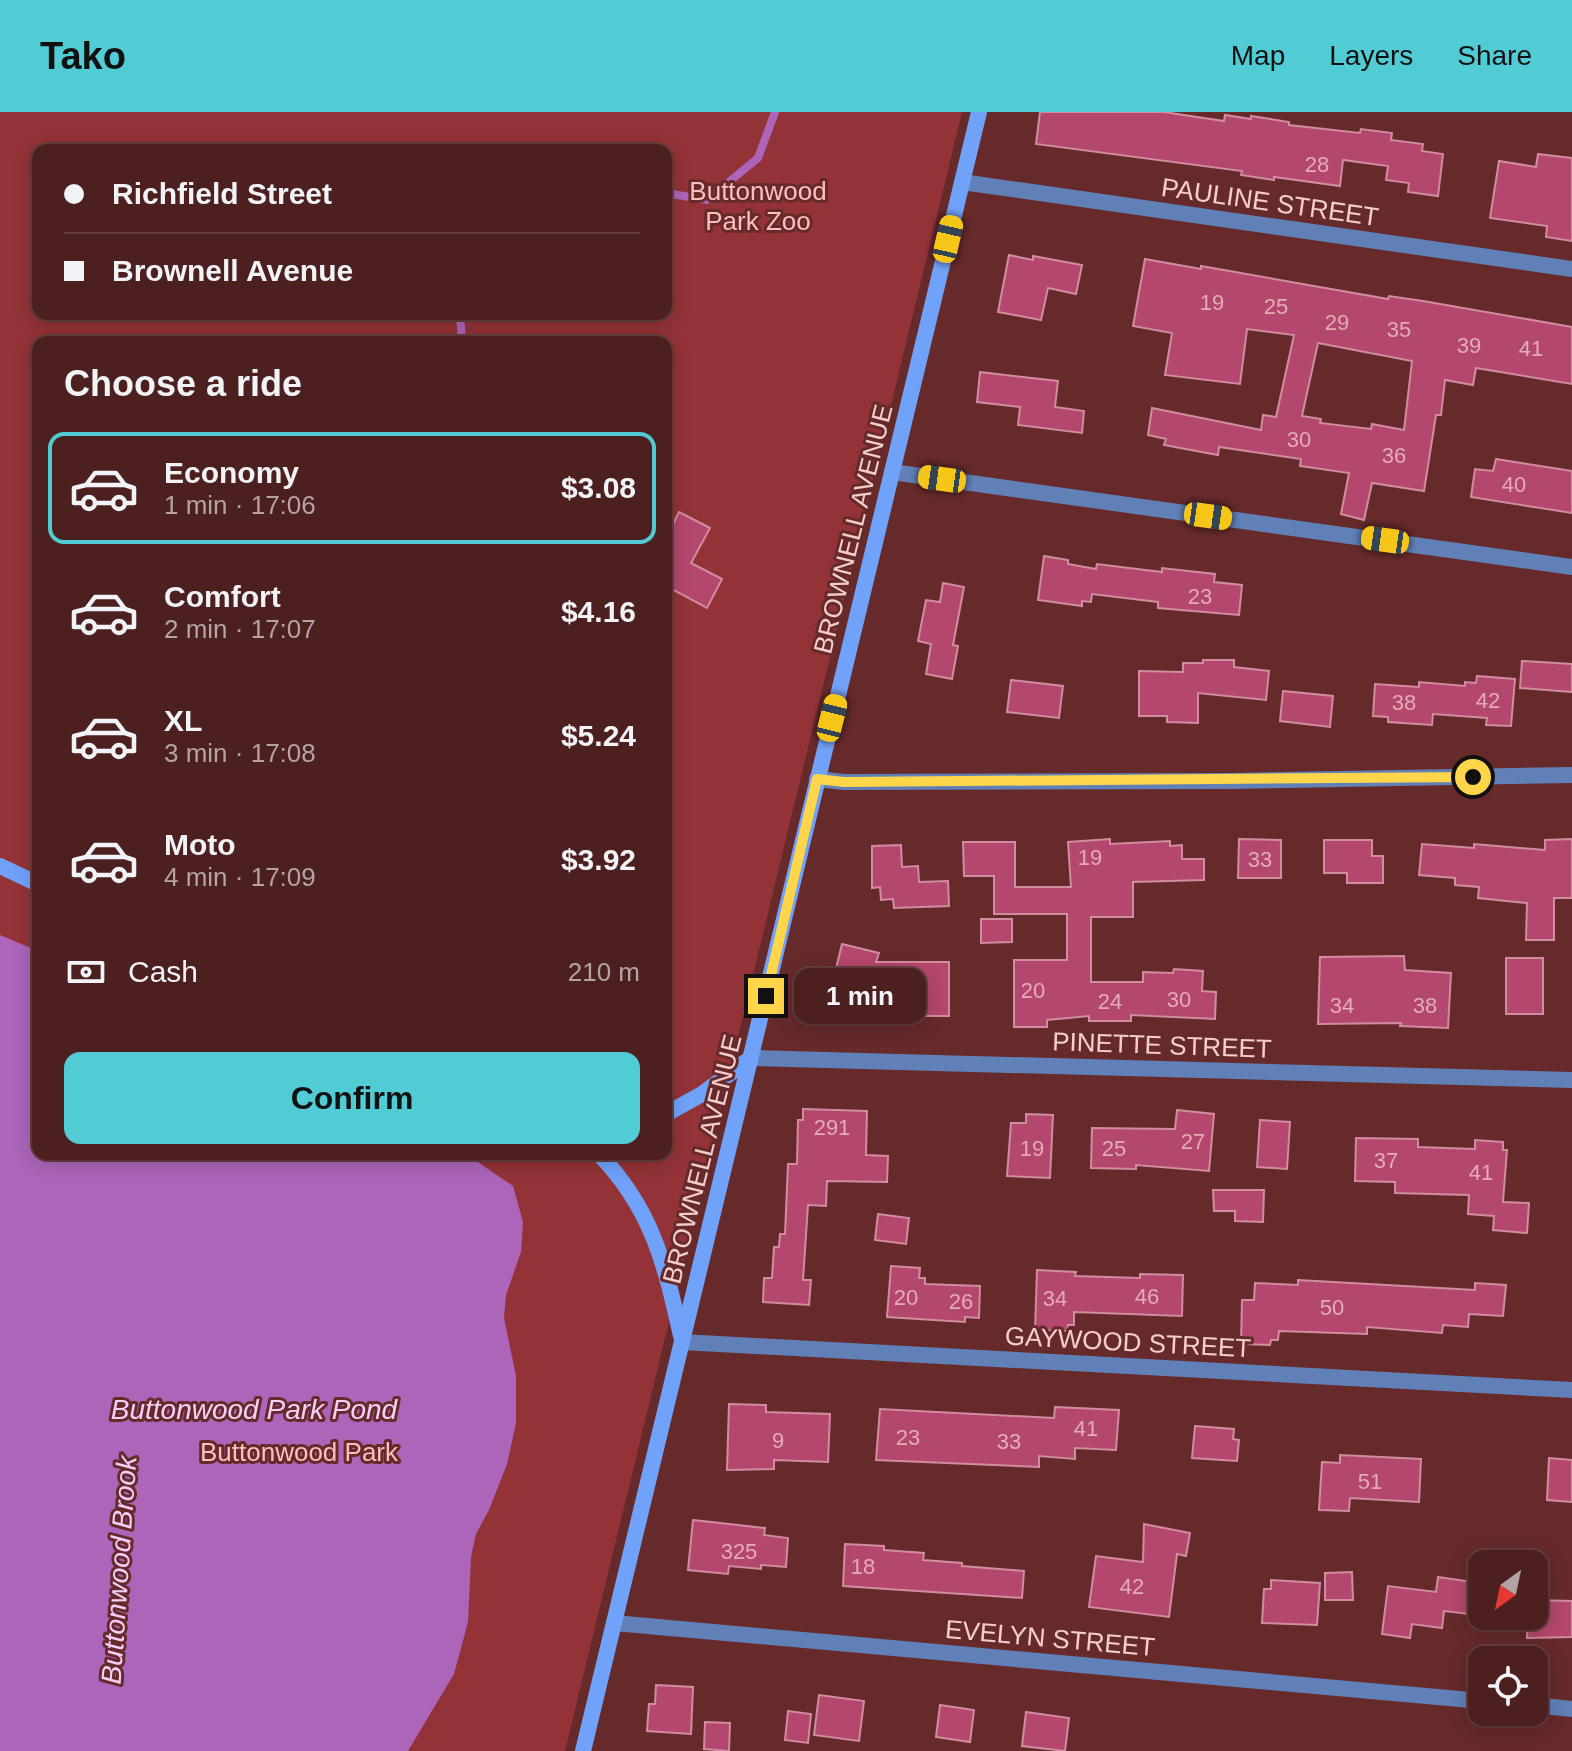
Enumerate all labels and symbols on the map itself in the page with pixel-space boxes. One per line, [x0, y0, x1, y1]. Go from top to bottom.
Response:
house number: 28 [1305, 152, 1329, 177]
street label: PAULINE STREET [1159, 172, 1381, 232]
park label: Buttonwood Park Zoo [689, 176, 827, 236]
car [931, 213, 965, 265]
house number: 19 [1200, 290, 1224, 315]
house number: 25 [1264, 294, 1288, 319]
house number: 29 [1325, 310, 1349, 335]
house number: 35 [1387, 317, 1411, 342]
house number: 39 [1457, 333, 1481, 358]
house number: 41 [1519, 336, 1543, 361]
street label: BROWNELL AVENUE [808, 401, 898, 657]
house number: 30 [1287, 427, 1311, 452]
house number: 36 [1382, 443, 1406, 468]
car [917, 464, 967, 494]
house number: 40 [1502, 472, 1526, 497]
car [1183, 501, 1233, 531]
car [1360, 525, 1410, 555]
house number: 23 [1188, 584, 1212, 609]
house number: 42 [1476, 688, 1500, 713]
house number: 38 [1392, 690, 1416, 715]
car [815, 692, 849, 744]
route start [1455, 759, 1491, 795]
house number: 19 [1078, 845, 1102, 870]
house number: 33 [1248, 847, 1272, 872]
callout: 1 min [794, 968, 926, 1024]
route end [748, 978, 784, 1014]
house number: 20 [1021, 978, 1045, 1003]
house number: 30 [1167, 987, 1191, 1012]
house number: 24 [1098, 989, 1122, 1014]
house number: 34 [1330, 993, 1354, 1018]
house number: 38 [1413, 993, 1437, 1018]
street label: PINETTE STREET [1052, 1026, 1272, 1064]
street label: BROWNELL AVENUE [657, 1031, 747, 1287]
house number: 291 [814, 1115, 850, 1140]
house number: 27 [1181, 1129, 1205, 1154]
house number: 19 [1020, 1136, 1044, 1161]
house number: 25 [1102, 1136, 1126, 1161]
house number: 37 [1374, 1148, 1398, 1173]
house number: 41 [1469, 1160, 1493, 1185]
house number: 46 [1135, 1284, 1159, 1309]
house number: 20 [894, 1285, 918, 1310]
house number: 34 [1043, 1286, 1067, 1311]
house number: 26 [949, 1289, 973, 1314]
house number: 50 [1320, 1295, 1344, 1320]
street label: GAYWOOD STREET [1004, 1321, 1252, 1363]
water label: Buttonwood Park Pond [111, 1394, 399, 1425]
house number: 41 [1074, 1416, 1098, 1441]
house number: 23 [896, 1425, 920, 1450]
house number: 9 [772, 1428, 784, 1453]
house number: 33 [997, 1429, 1021, 1454]
park label: Buttonwood Park [200, 1437, 399, 1467]
water label: Buttonwood Brook [96, 1453, 143, 1685]
house number: 51 [1358, 1469, 1382, 1494]
house number: 325 [721, 1539, 757, 1564]
north arrow [1468, 1550, 1548, 1630]
house number: 18 [851, 1554, 875, 1579]
house number: 42 [1120, 1574, 1144, 1599]
street label: EVELYN STREET [944, 1614, 1156, 1662]

